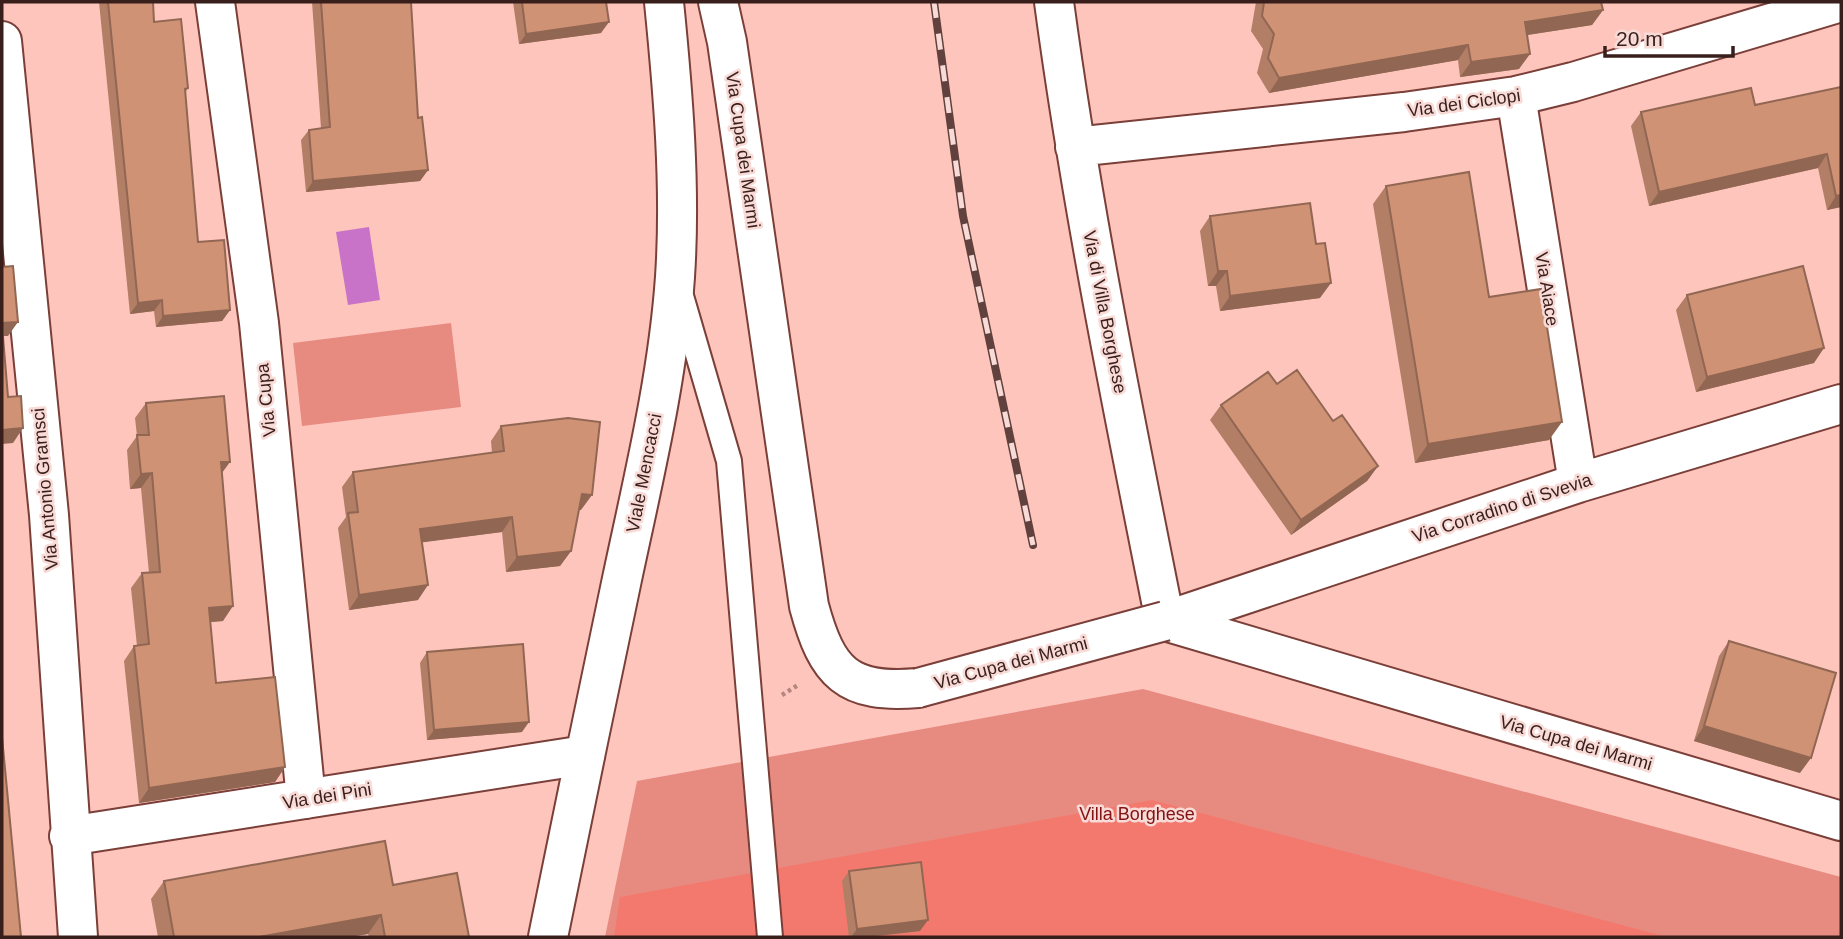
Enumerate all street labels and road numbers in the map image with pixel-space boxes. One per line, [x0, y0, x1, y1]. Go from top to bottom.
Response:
street label: Via Cupa dei Marmi [722, 71, 764, 229]
street label: Via dei Ciclopi [1406, 85, 1522, 121]
street label: Via di Villa Borghese [1079, 229, 1131, 395]
street label: Via Aiace [1531, 251, 1563, 327]
street label: Via Cupa [252, 361, 280, 438]
street label: Via Antonio Gramsci [28, 407, 62, 571]
street label: Viale Mencacci [623, 412, 665, 534]
street label: Via Corradino di Svevia [1410, 469, 1595, 547]
street label: Via Cupa dei Marmi [932, 633, 1090, 693]
street label: Via Cupa dei Marmi [1497, 712, 1655, 774]
street label: Via dei Pini [281, 779, 373, 813]

